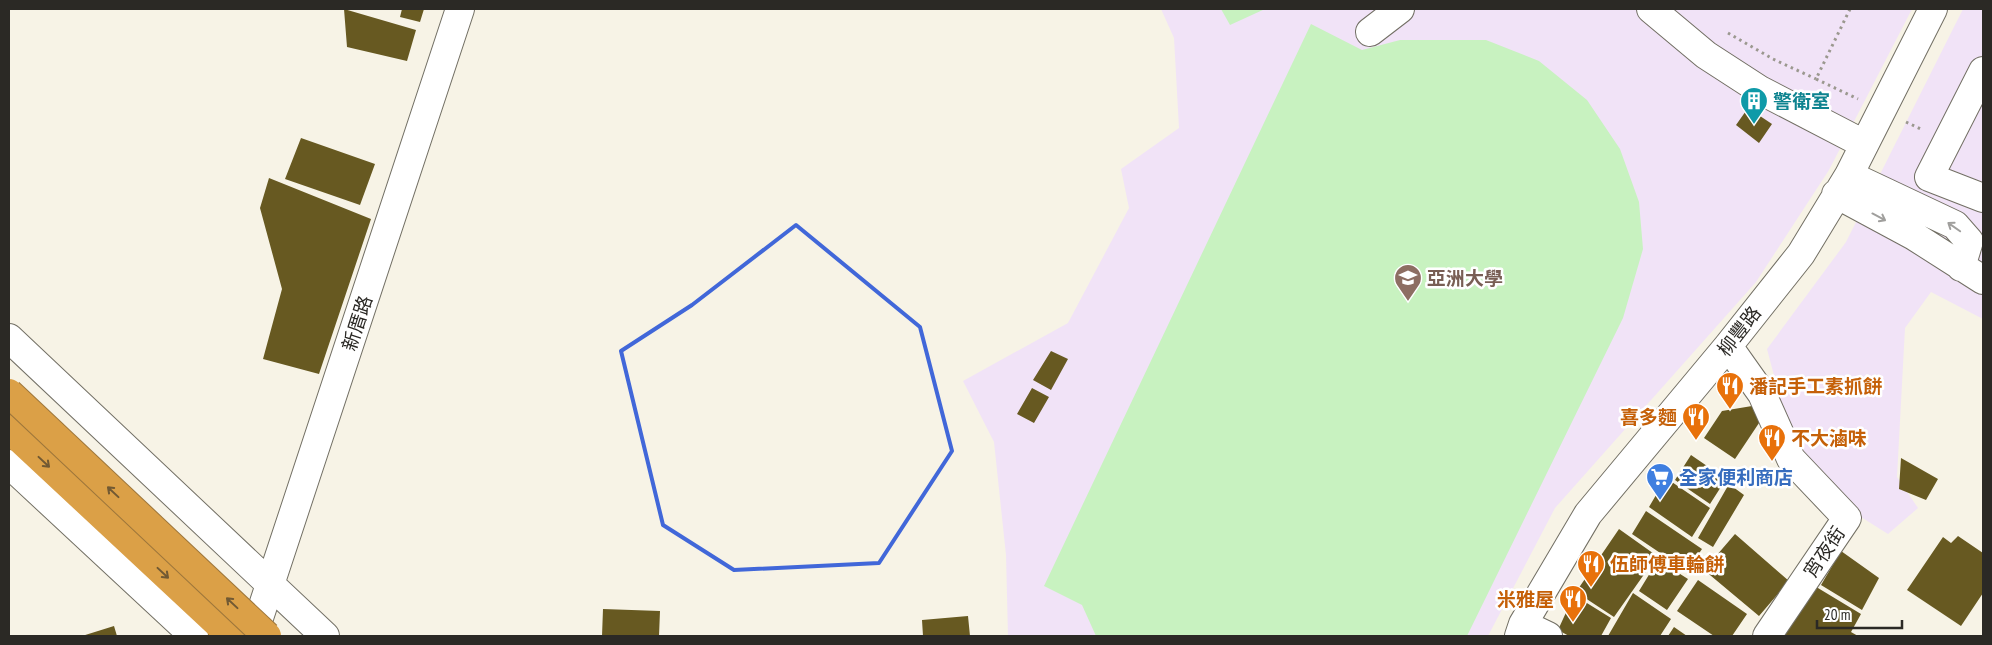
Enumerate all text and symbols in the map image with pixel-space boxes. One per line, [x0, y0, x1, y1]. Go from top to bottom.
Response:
building icon: 警衛室 [1739, 86, 1769, 125]
place label: 警衛室 [1773, 89, 1830, 113]
one-way arrow [1872, 213, 1886, 223]
one-way arrow [1947, 222, 1961, 232]
school or university icon: 亞洲大學 [1393, 263, 1423, 302]
place label: 亞洲大學 [1427, 266, 1503, 290]
street label: 新厝路 [337, 292, 377, 354]
street label: 柳豐路 [1712, 301, 1766, 361]
restaurant icon: 潘記手工素抓餅 [1715, 371, 1745, 410]
place label: 潘記手工素抓餅 [1749, 374, 1882, 398]
restaurant icon: 喜多麵 [1681, 402, 1711, 441]
place label: 喜多麵 [1620, 405, 1677, 429]
restaurant icon: 不大滷味 [1757, 423, 1787, 462]
place label: 不大滷味 [1791, 426, 1867, 450]
one-way arrow [38, 456, 51, 468]
supermarket icon: 全家便利商店 [1645, 462, 1675, 501]
place label: 全家便利商店 [1679, 465, 1793, 489]
one-way arrow [107, 486, 120, 498]
street label: 宵夜街 [1798, 522, 1850, 582]
restaurant icon: 伍師傅車輪餅 [1576, 549, 1606, 588]
place label: 伍師傅車輪餅 [1610, 552, 1724, 576]
one-way arrow [157, 567, 170, 579]
restaurant icon: 米雅屋 [1558, 584, 1588, 623]
place label: 米雅屋 [1497, 587, 1554, 611]
one-way arrow [225, 597, 238, 609]
scale bar [1817, 598, 1902, 630]
text: 20 m [1824, 605, 1850, 624]

